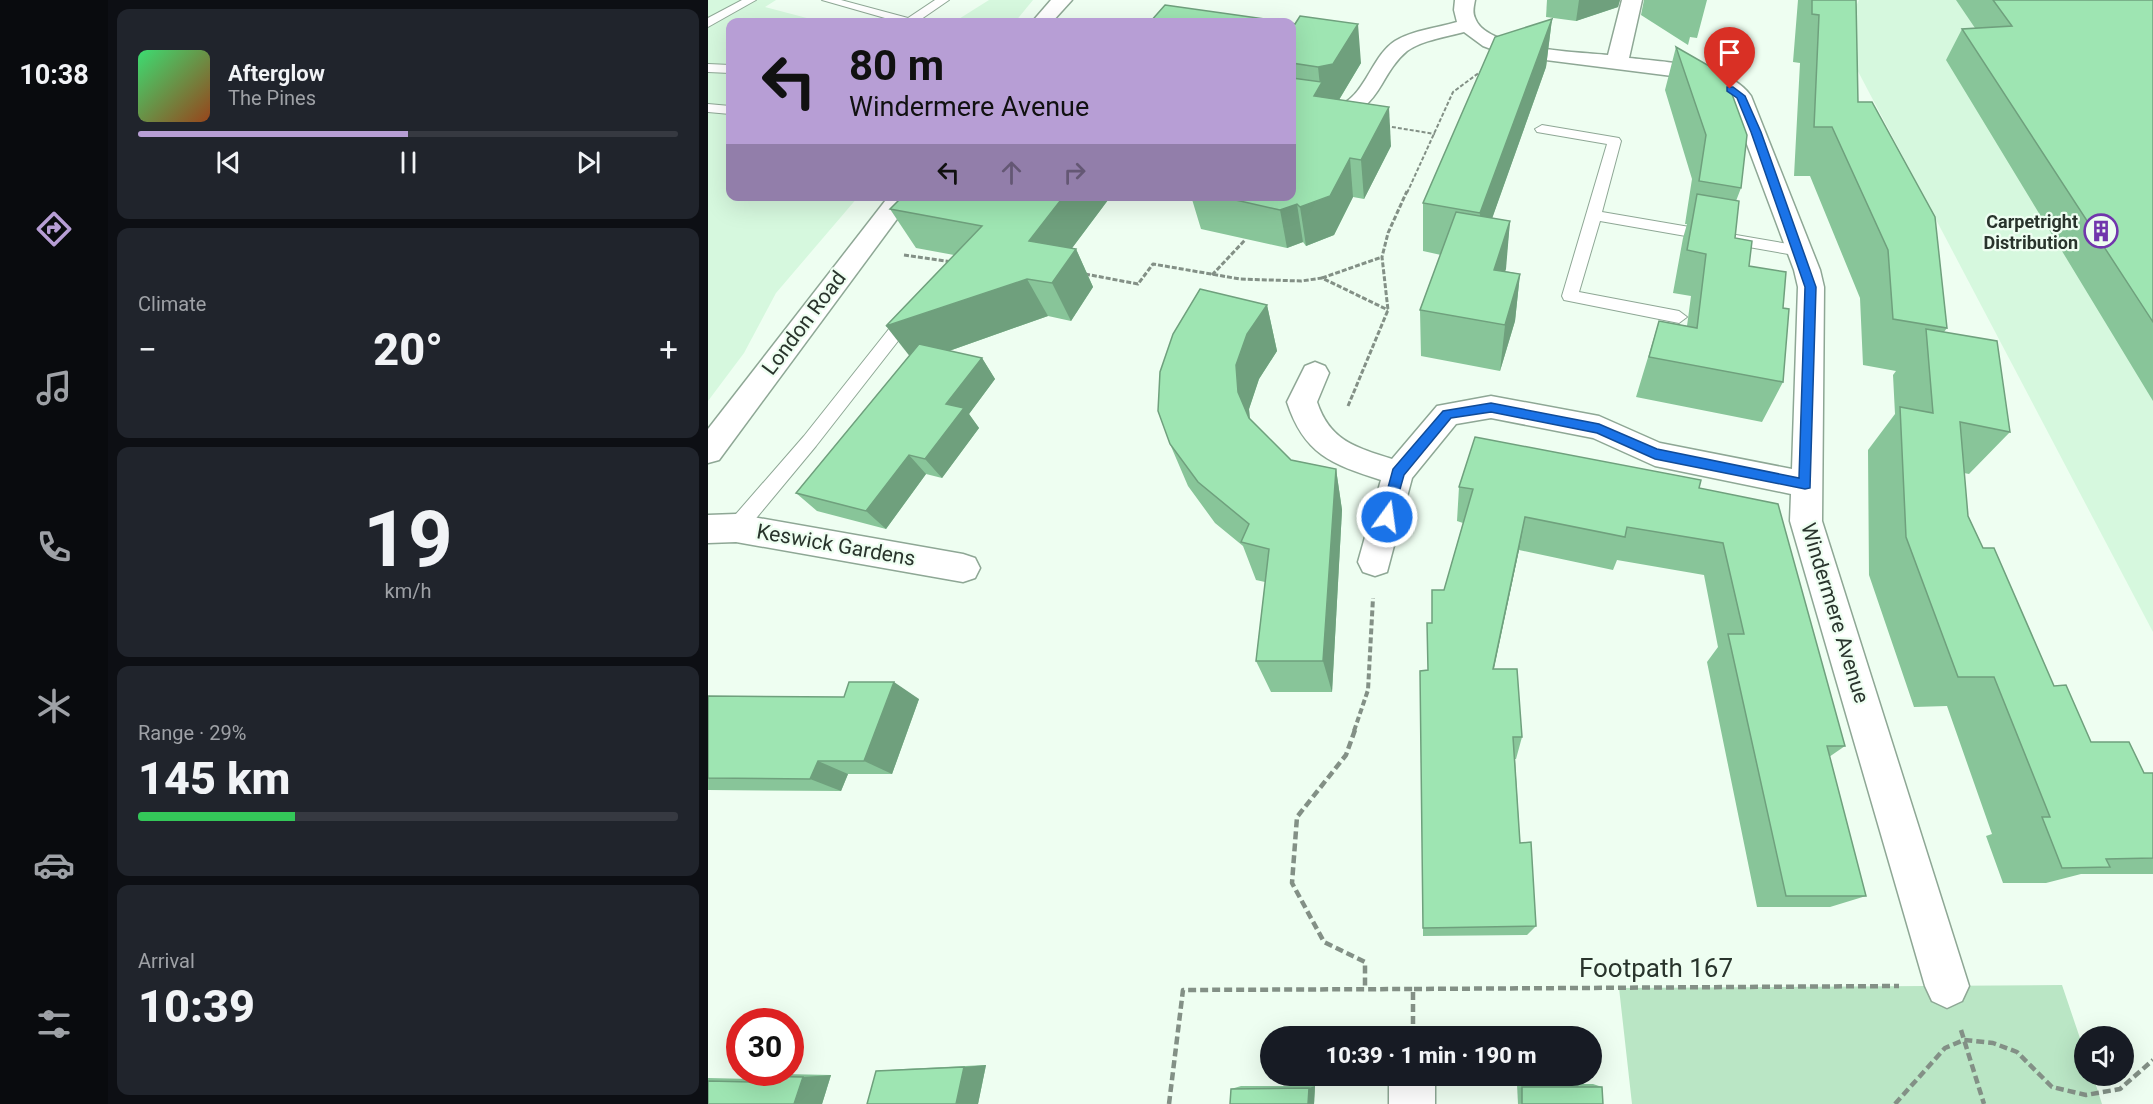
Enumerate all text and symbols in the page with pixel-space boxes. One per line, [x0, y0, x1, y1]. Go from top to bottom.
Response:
pin [1704, 27, 1755, 89]
icon: arrive [1713, 36, 1746, 69]
text: 80 m [849, 41, 944, 90]
icon: left [750, 42, 828, 120]
text: 10:38 [19, 59, 89, 91]
text: Afterglow [228, 61, 325, 86]
text: The Pines [228, 86, 316, 110]
text: Windermere Avenue [849, 91, 1089, 123]
icon: previous [212, 146, 245, 179]
icon: pause [392, 146, 425, 179]
icon: next [572, 146, 605, 179]
icon: left [932, 156, 965, 189]
icon: ahead [995, 156, 1028, 189]
icon: right [1058, 156, 1091, 189]
icon: directions [33, 208, 75, 250]
place label: Carpetright Distribution [1984, 211, 2078, 253]
building icon: Carpetright Distribution [2083, 213, 2119, 249]
street label: London Road [757, 266, 851, 380]
text: Climate [138, 292, 206, 316]
text: 20° [373, 323, 443, 376]
text: − [138, 330, 157, 369]
text: + [659, 330, 678, 369]
icon: music [33, 367, 75, 409]
position arrow [1355, 485, 1419, 549]
text: 19 [363, 494, 453, 585]
street label: Keswick Gardens [755, 519, 917, 571]
street label: Windermere Avenue [1796, 520, 1874, 706]
icon: phone [33, 526, 75, 568]
text: km/h [385, 579, 431, 603]
icon: climate [33, 685, 75, 727]
text: Range · 29% [138, 721, 246, 745]
text: 145 km [138, 752, 290, 805]
icon: car [33, 844, 75, 886]
text: Arrival [138, 949, 195, 973]
street label: Footpath 167 [1579, 953, 1733, 983]
text: 10:39 [138, 980, 255, 1033]
icon: filters [33, 1003, 75, 1045]
speed limit sign: 30 [726, 1008, 804, 1086]
map controls [2074, 1026, 2134, 1086]
button: sound [2074, 1026, 2134, 1086]
text: 10:39 · 1 min · 190 m [1326, 1043, 1536, 1068]

